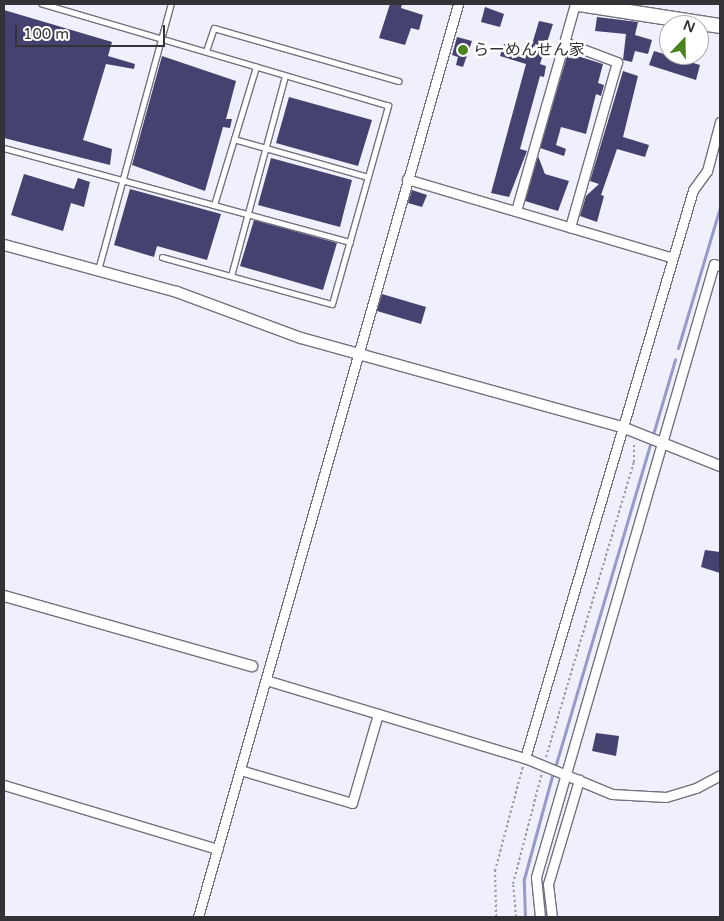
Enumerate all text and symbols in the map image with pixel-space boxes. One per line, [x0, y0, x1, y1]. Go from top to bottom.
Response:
scale bar [18, 15, 168, 47]
north arrow [659, 15, 709, 65]
text: N [681, 17, 697, 36]
text: 100 m [23, 25, 69, 43]
place label: らーめんせん家 [473, 40, 585, 60]
marker: らーめんせん家 [457, 44, 469, 56]

